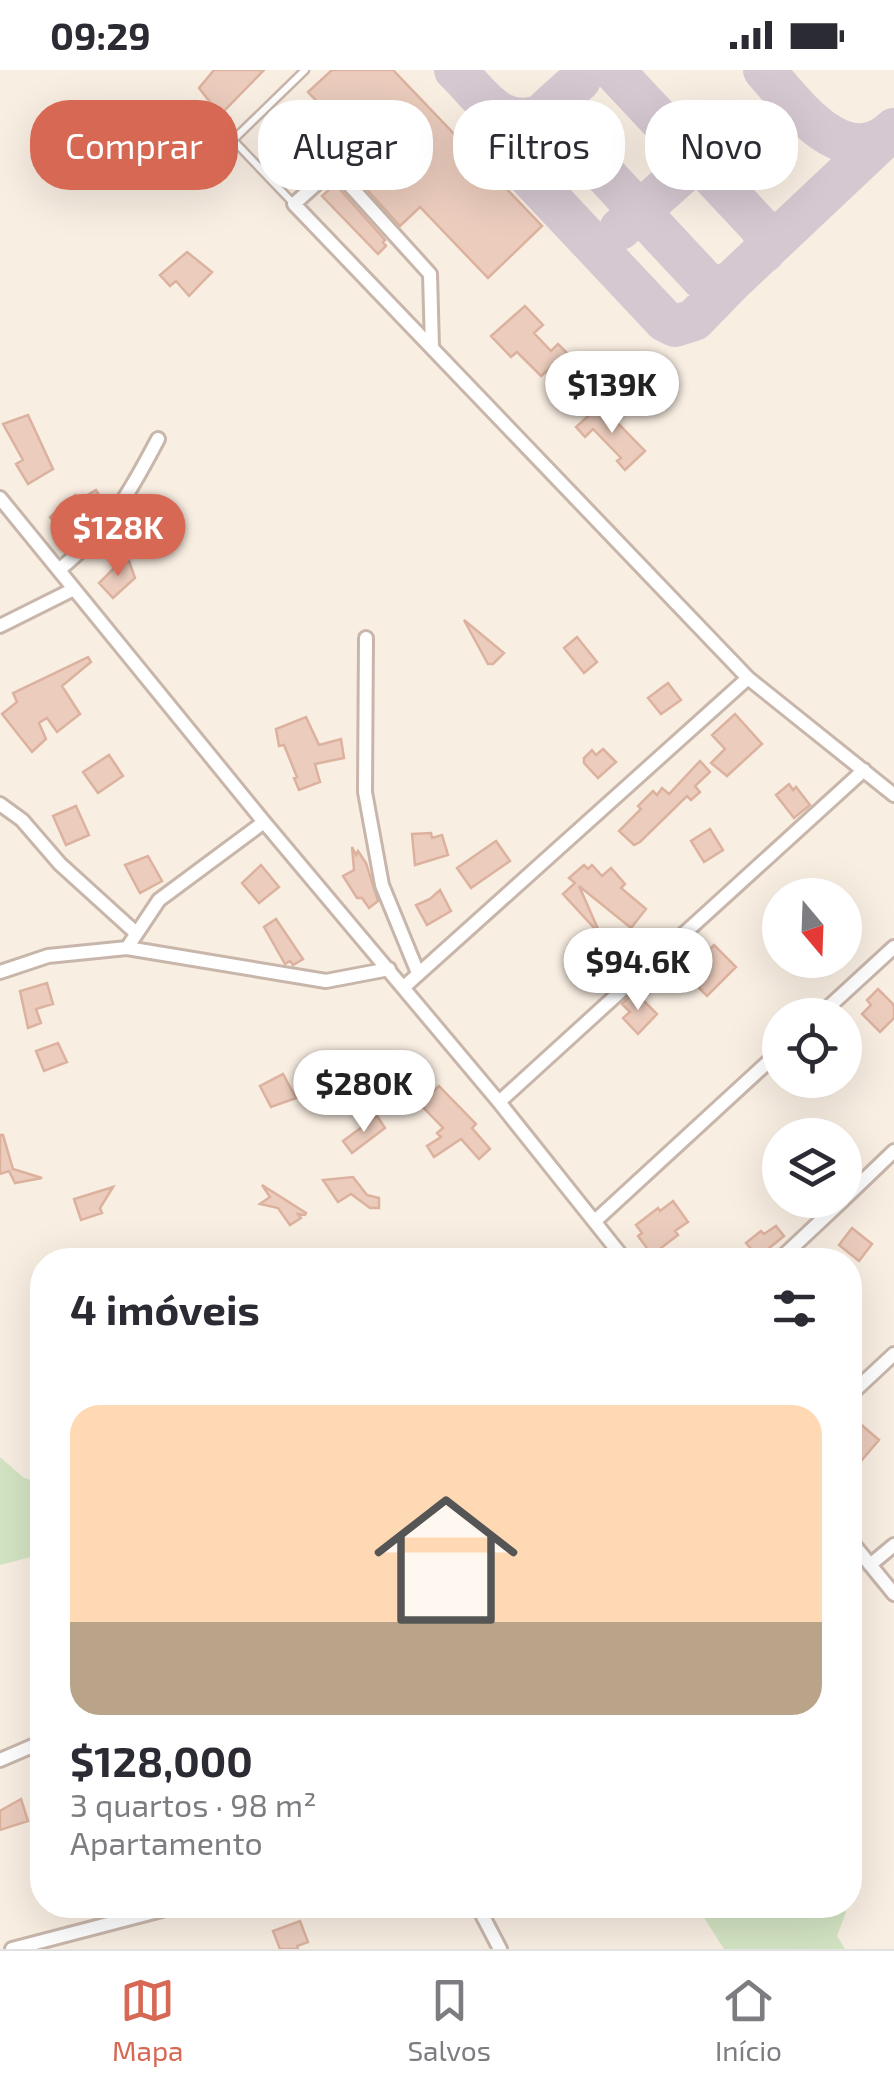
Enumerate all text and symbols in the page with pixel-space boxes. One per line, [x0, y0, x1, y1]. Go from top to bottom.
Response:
text: 09:29 [50, 12, 151, 58]
chip: Comprar [30, 100, 238, 190]
chip: Alugar [258, 100, 433, 190]
chip: Filtros [453, 100, 625, 190]
chip: Novo [645, 100, 798, 190]
pin: $139K [542, 351, 682, 436]
text: $139K [567, 364, 657, 402]
pin: $128K [48, 494, 188, 579]
text: $128K [72, 507, 164, 545]
north arrow [762, 878, 862, 978]
map controls [762, 878, 862, 1218]
pin: $94.6K [557, 928, 719, 1013]
text: $94.6K [586, 941, 690, 979]
button: locate [762, 998, 862, 1098]
pin: $280K [294, 1050, 434, 1135]
text: $280K [315, 1063, 413, 1101]
button: layers [762, 1118, 862, 1218]
icon: filters [767, 1281, 822, 1336]
text: 4 imóveis [70, 1283, 260, 1333]
icon: home [356, 1470, 536, 1650]
text: $128,000 [70, 1735, 253, 1785]
text: 3 quartos · 98 m² [70, 1785, 316, 1823]
text: Apartamento [70, 1823, 263, 1861]
tab: Mapa [112, 1973, 184, 2067]
tab: Salvos [407, 1973, 491, 2067]
tab: Início [715, 1973, 782, 2067]

